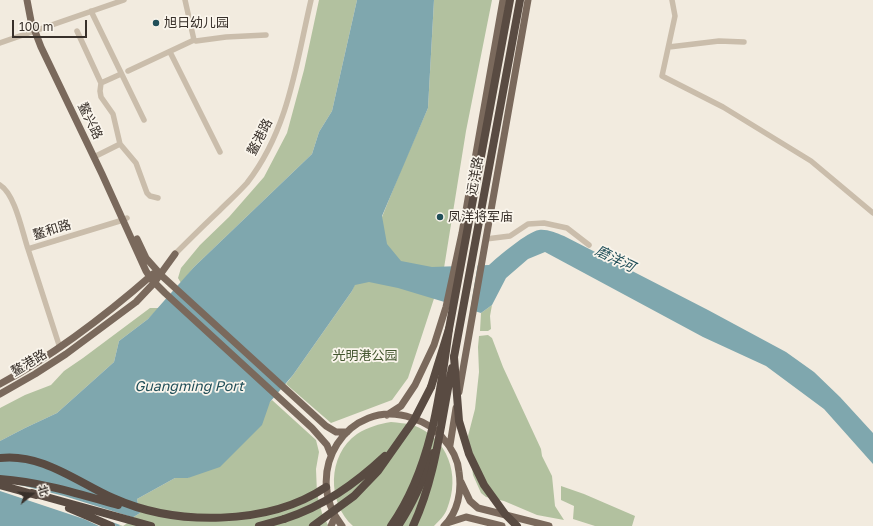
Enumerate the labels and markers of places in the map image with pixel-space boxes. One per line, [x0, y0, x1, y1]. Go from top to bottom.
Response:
place label: 旭日幼儿园 [164, 15, 229, 31]
marker: 旭日幼儿园 [151, 18, 161, 28]
place label: 凤洋将军庙 [448, 209, 513, 225]
marker: 凤洋将军庙 [435, 212, 445, 222]

